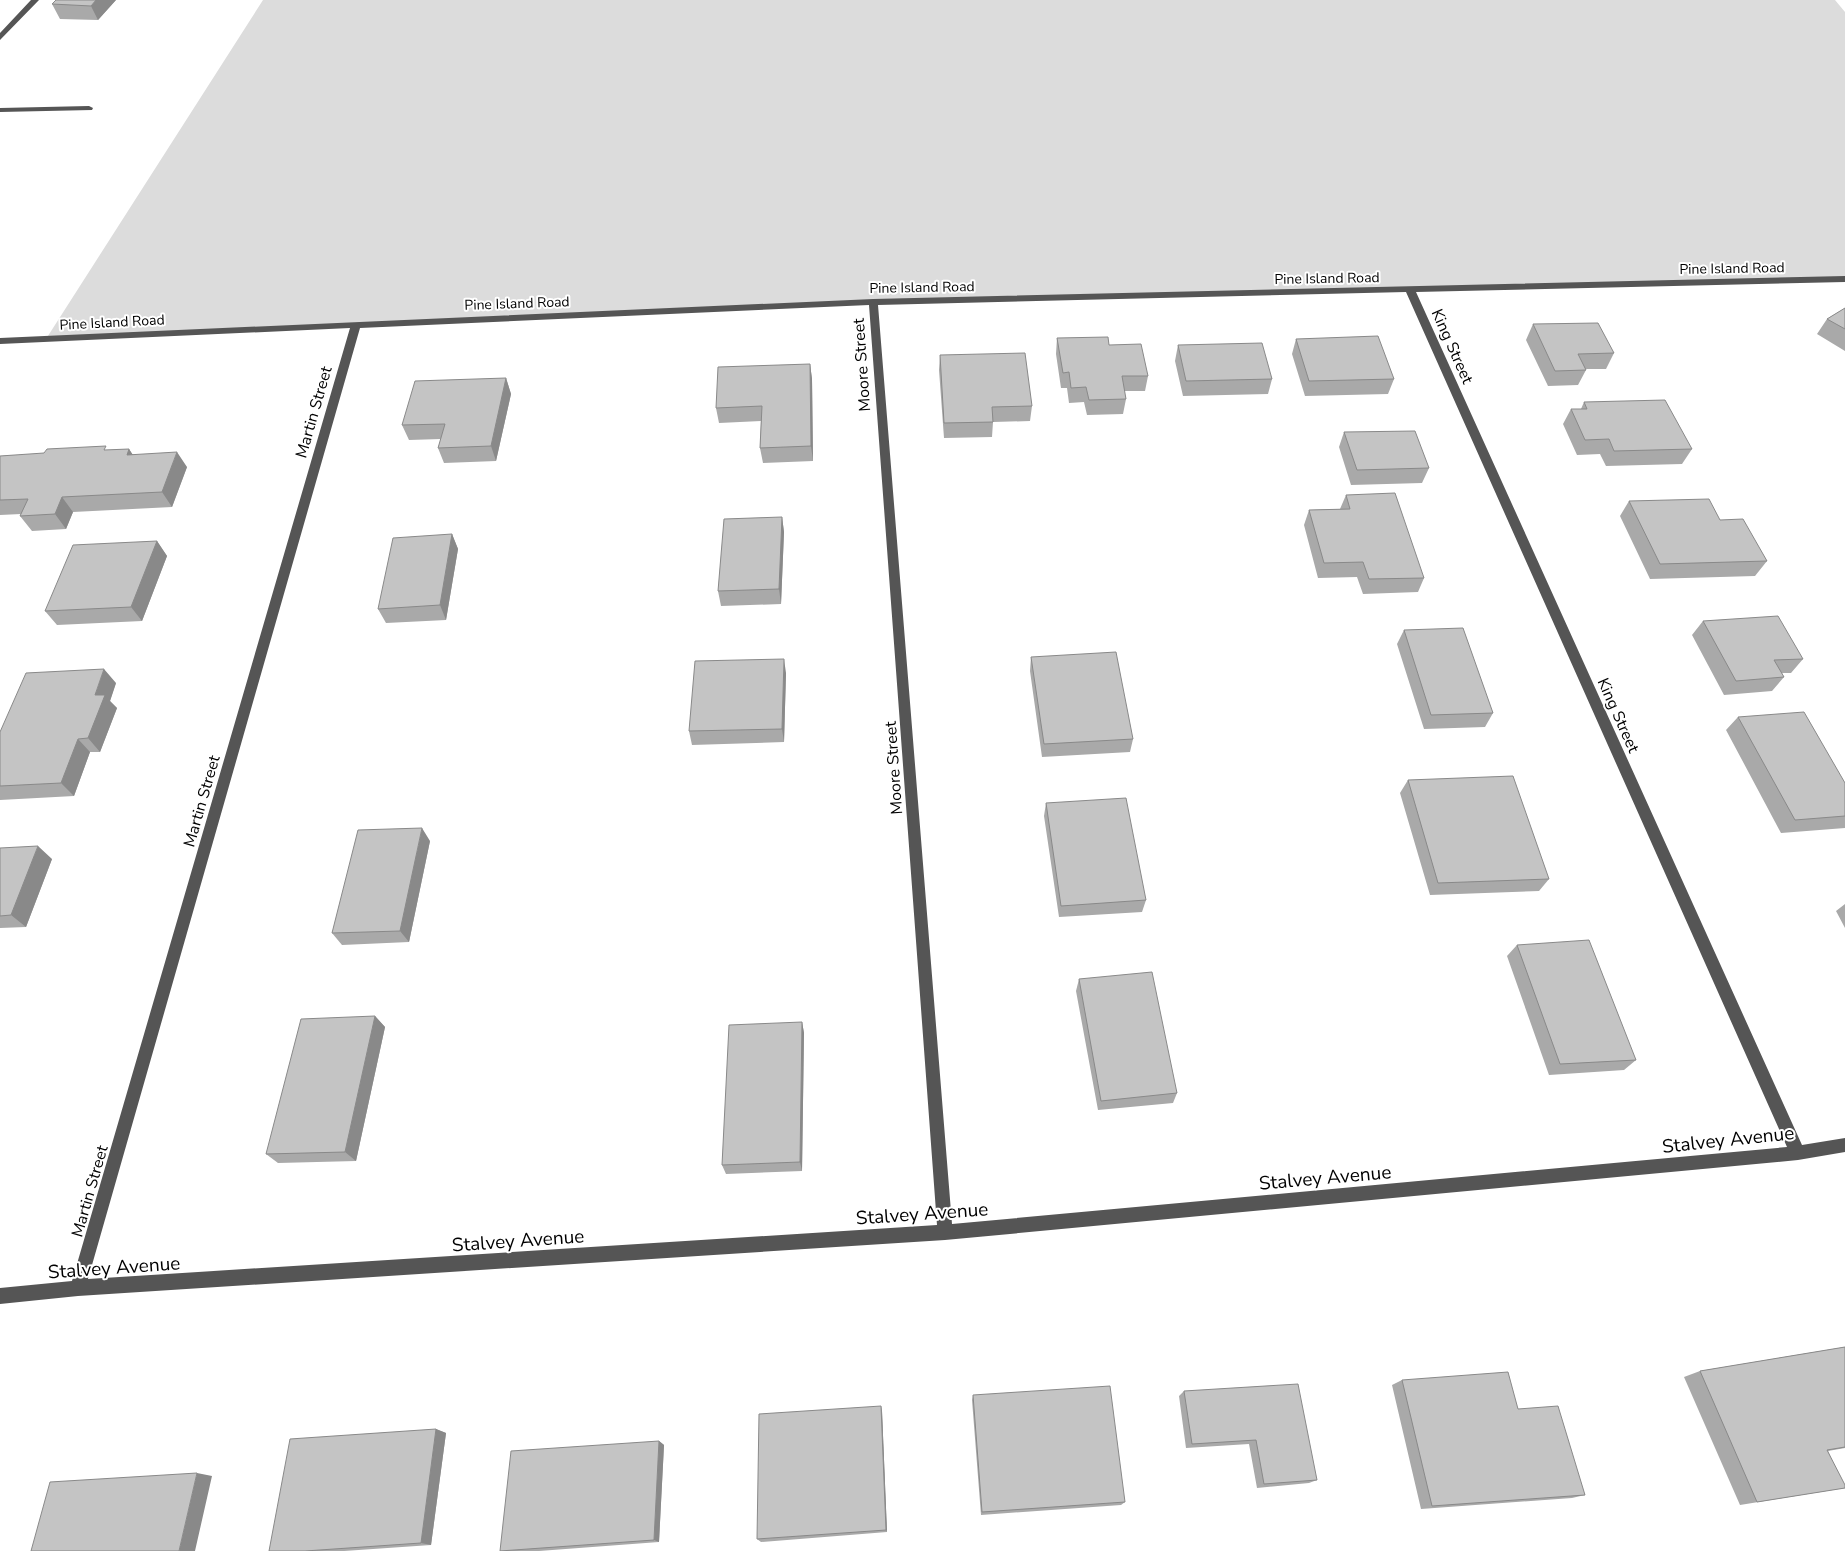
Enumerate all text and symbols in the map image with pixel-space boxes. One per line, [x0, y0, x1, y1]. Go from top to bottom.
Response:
street label: Pine Island Road [1679, 258, 1785, 279]
street label: Pine Island Road [1274, 268, 1380, 289]
street label: Pine Island Road [869, 277, 975, 298]
street label: Pine Island Road [464, 292, 570, 315]
street label: King Street [1426, 305, 1479, 388]
street label: Pine Island Road [59, 310, 165, 335]
street label: Moore Street [848, 317, 876, 412]
street label: Martin Street [290, 363, 338, 461]
street label: King Street [1592, 674, 1645, 757]
street label: Moore Street [880, 720, 908, 815]
street label: Martin Street [178, 752, 226, 850]
street label: Stalvey Avenue [1661, 1120, 1795, 1160]
street label: Martin Street [66, 1142, 114, 1240]
street label: Stalvey Avenue [1258, 1159, 1392, 1197]
street label: Stalvey Avenue [855, 1196, 989, 1232]
street label: Stalvey Avenue [451, 1223, 585, 1259]
street label: Stalvey Avenue [47, 1250, 181, 1286]

